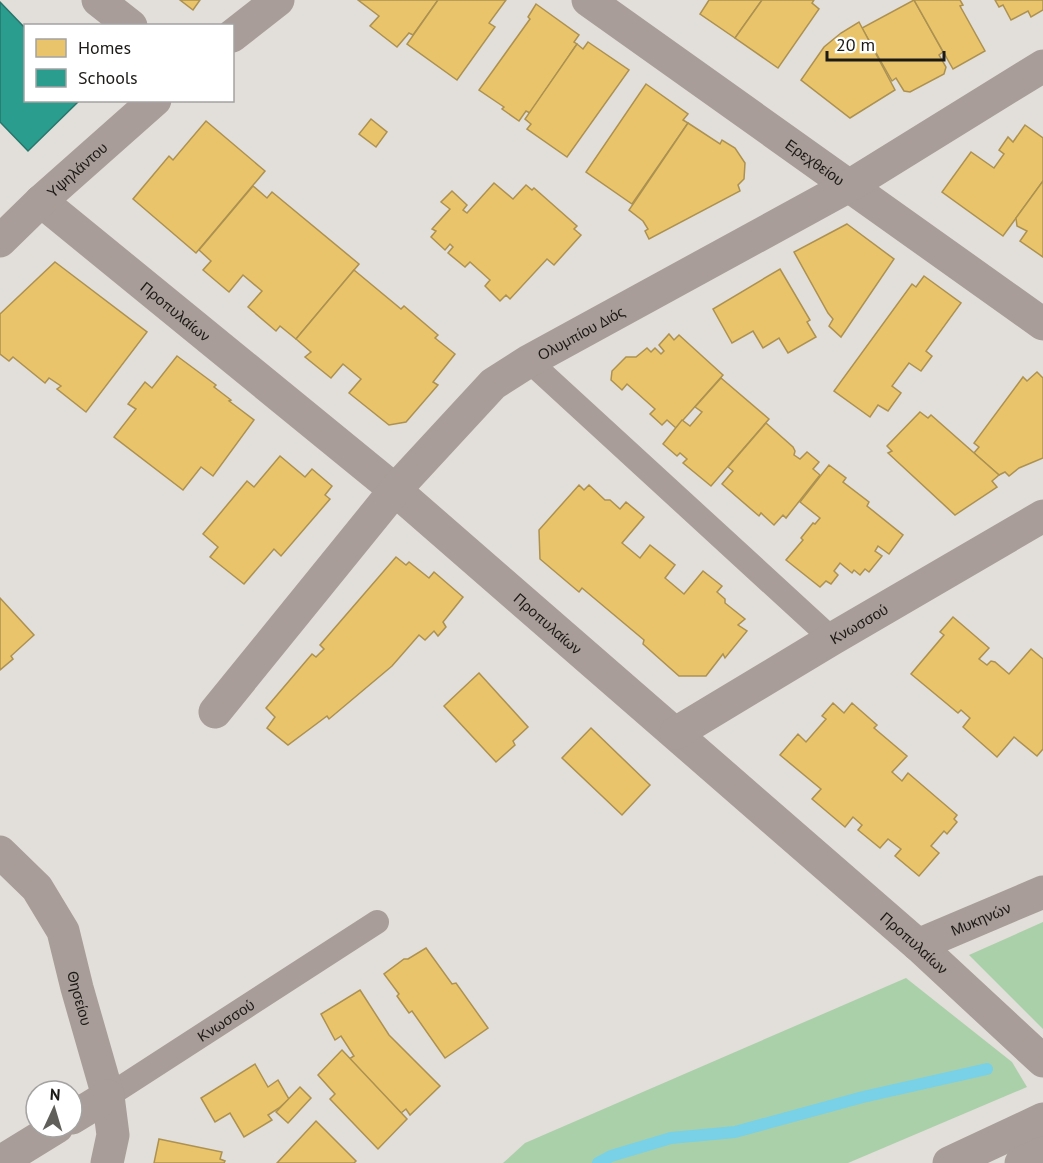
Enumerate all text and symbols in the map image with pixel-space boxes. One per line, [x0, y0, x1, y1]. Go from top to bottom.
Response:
legend [24, 24, 234, 102]
scale bar [827, 24, 944, 62]
text: 20 m [836, 33, 875, 56]
text: Homes [78, 36, 131, 59]
text: Schools [78, 66, 138, 89]
street label: Ερεχθείου [782, 134, 848, 189]
street label: Υψηλάντου [42, 137, 111, 201]
street label: Προπυλαίων [137, 277, 214, 345]
street label: Ολυμπίου Διός [534, 301, 628, 364]
street label: Προπυλαίων [510, 588, 586, 658]
street label: Κνωσσού [826, 599, 891, 648]
street label: Μυκηνών [948, 897, 1013, 940]
street label: Προπυλαίων [877, 907, 952, 978]
street label: Θησείου [64, 969, 97, 1027]
street label: Κνωσσού [193, 995, 258, 1045]
north arrow [24, 1079, 84, 1139]
text: N [49, 1084, 61, 1104]

